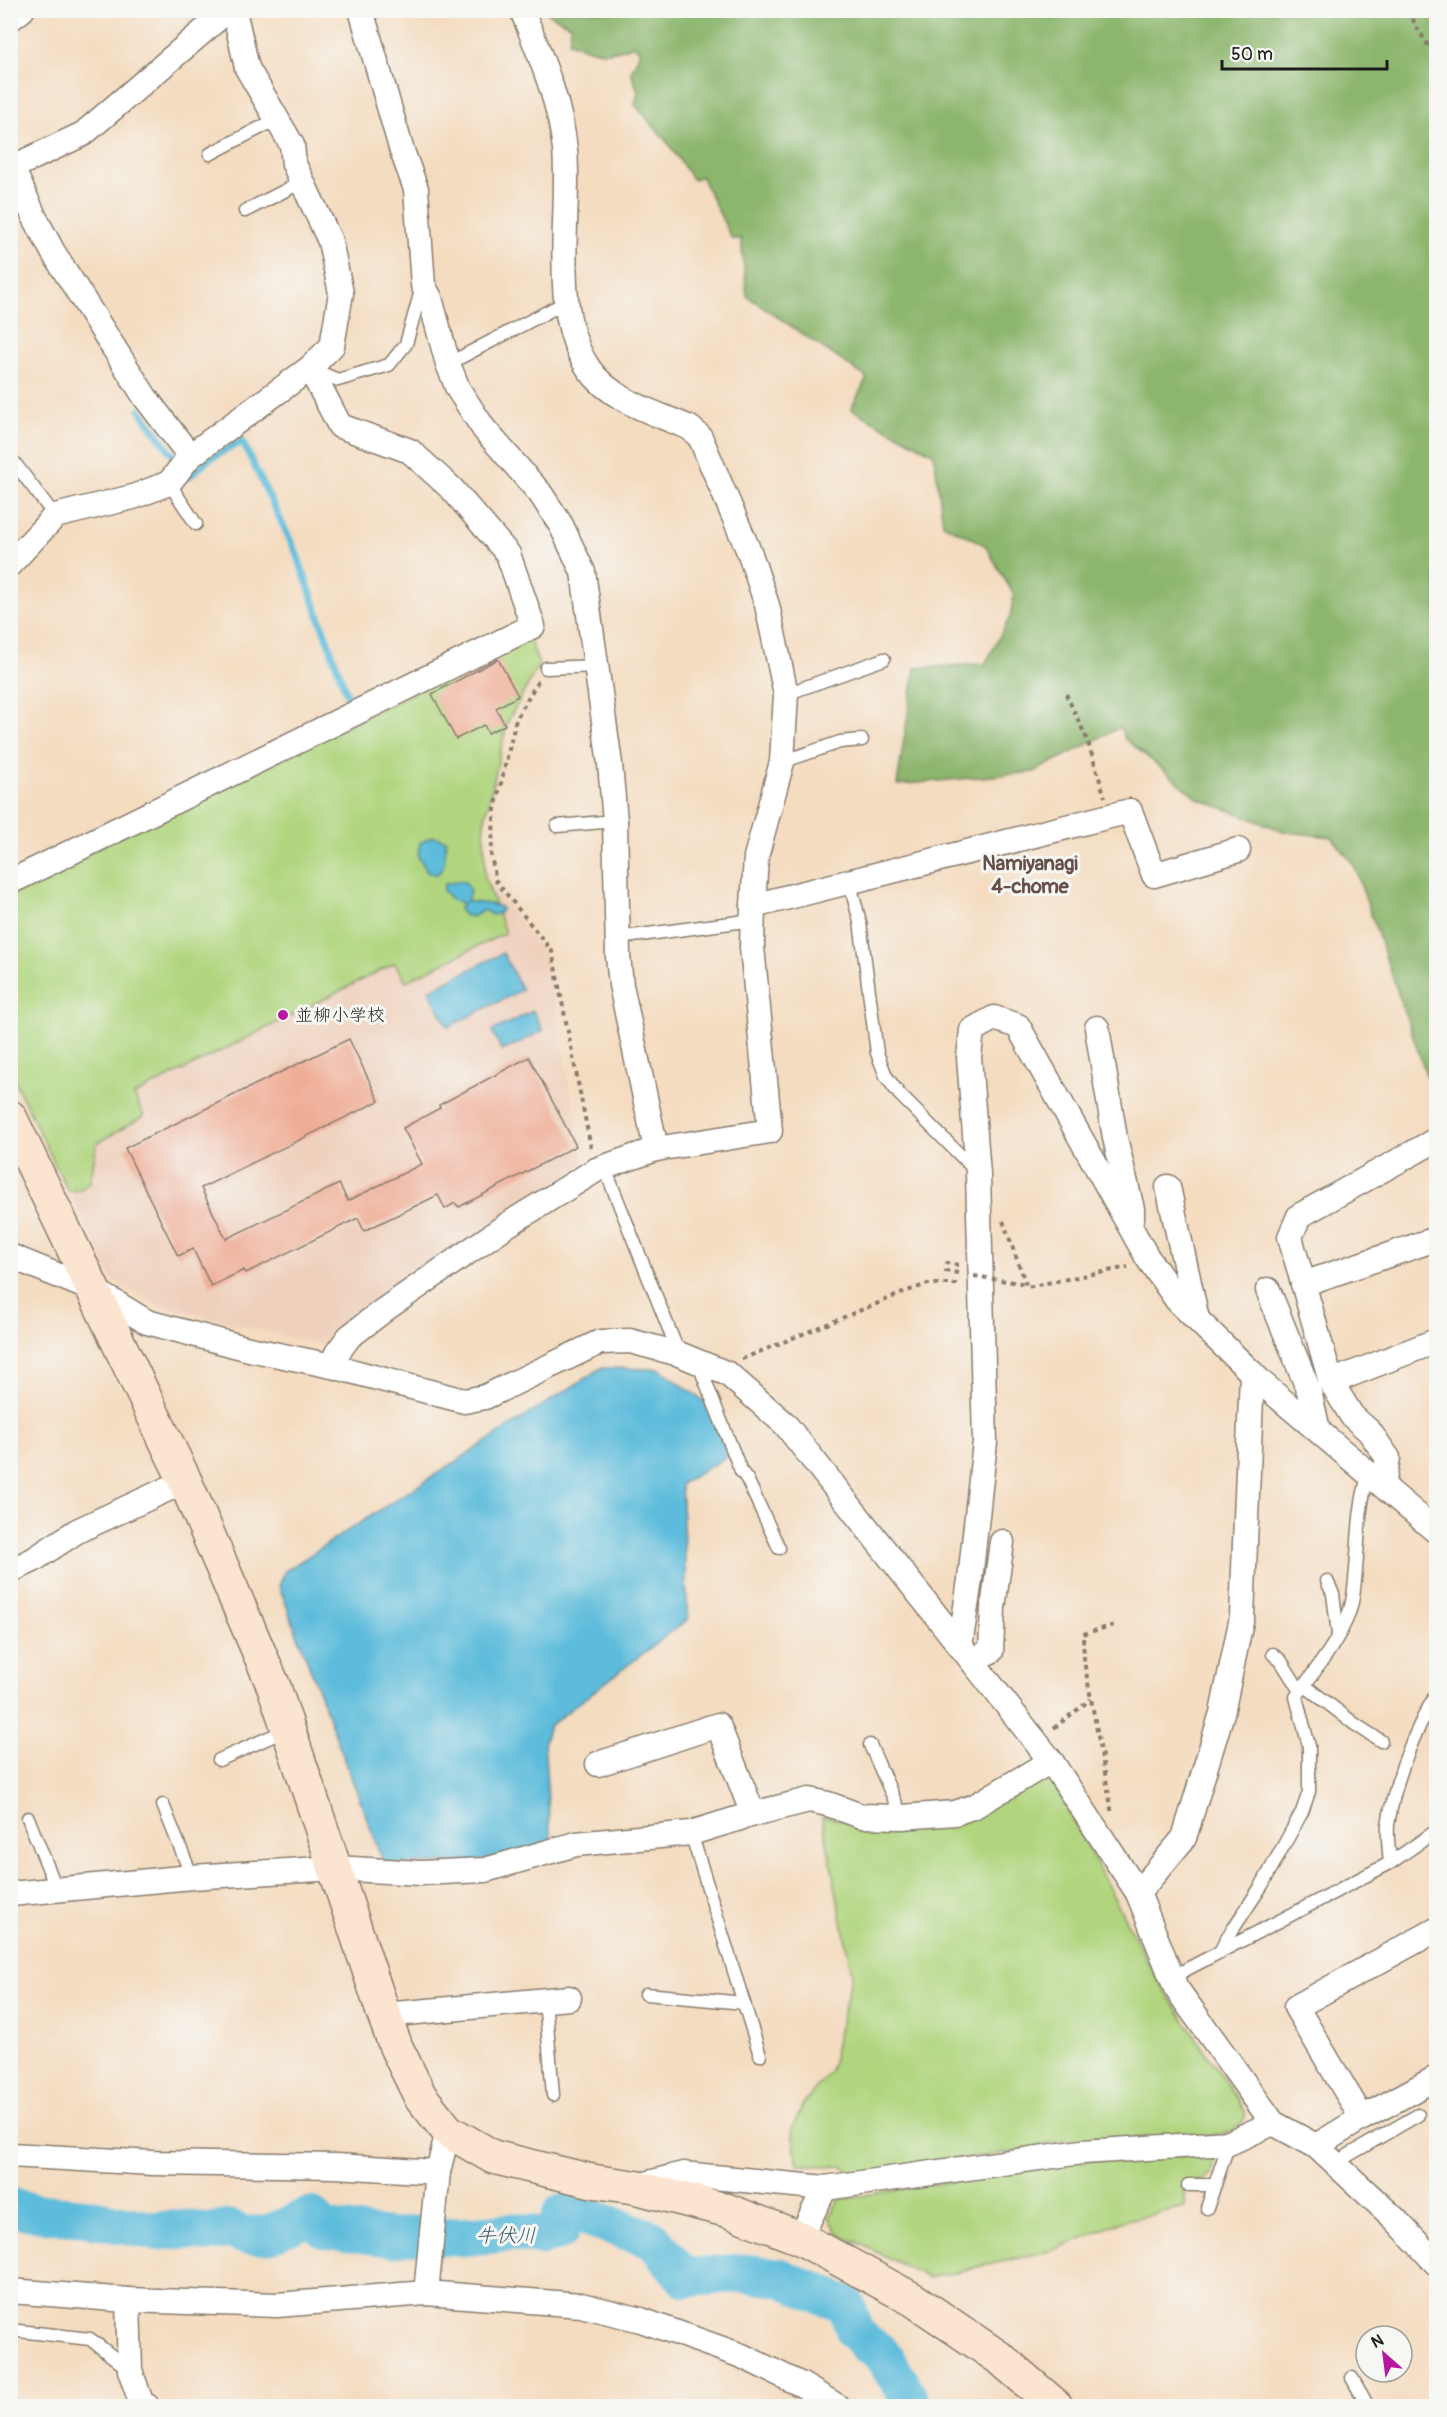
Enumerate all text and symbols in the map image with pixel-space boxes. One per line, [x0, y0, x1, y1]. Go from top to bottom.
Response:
scale bar [1222, 33, 1387, 71]
text: 50 m [1231, 43, 1273, 66]
district label: Namiyanagi 4-chome [982, 851, 1078, 899]
place label: 並柳小学校 [295, 1004, 385, 1027]
marker: 並柳小学校 [276, 1008, 290, 1022]
water label: 牛伏川 [476, 2223, 536, 2248]
north arrow [1354, 2324, 1414, 2384]
text: N [1368, 2330, 1387, 2353]

